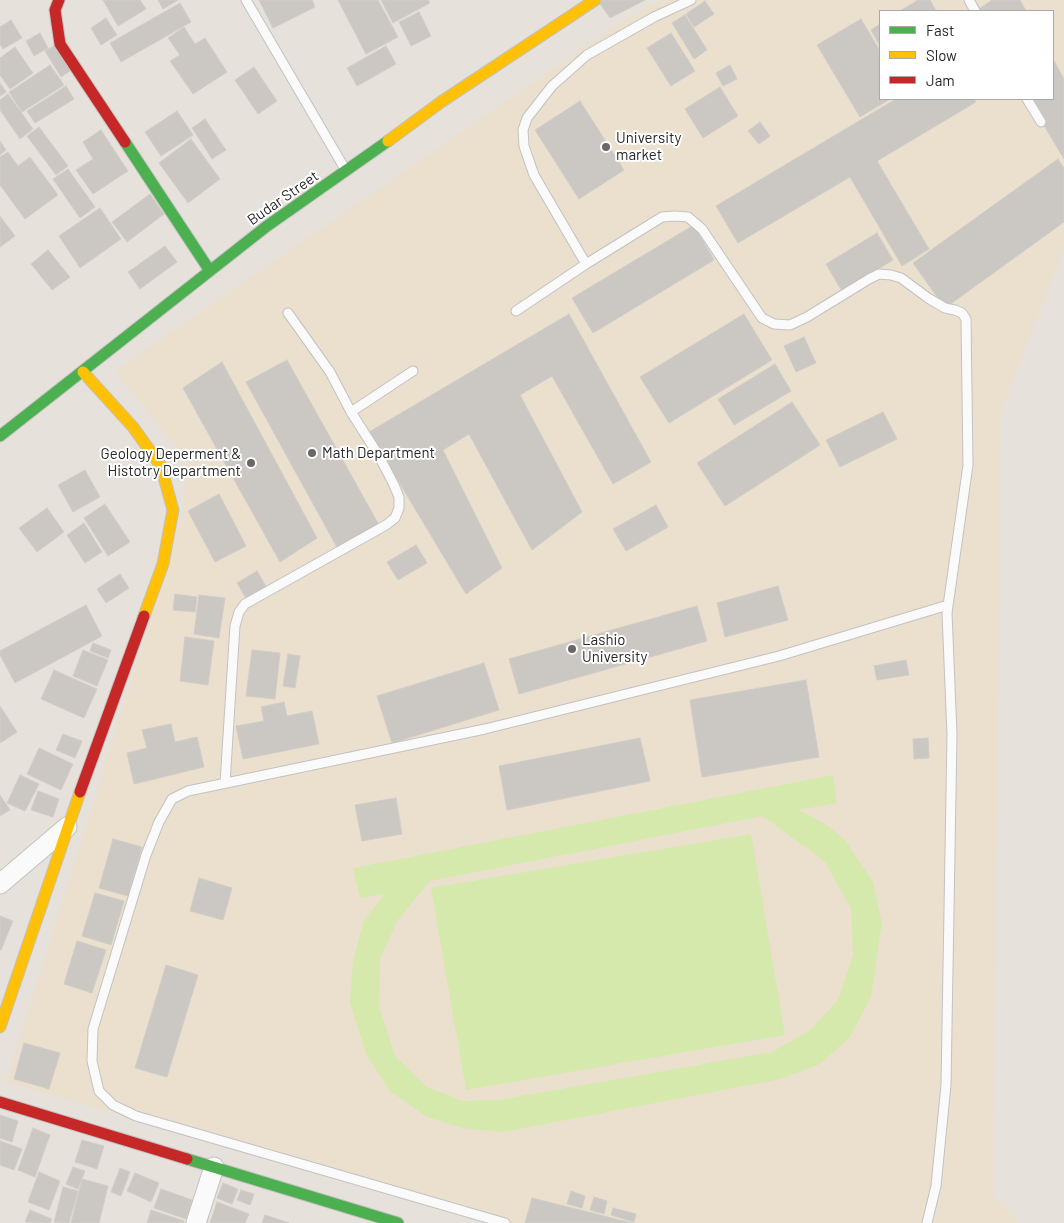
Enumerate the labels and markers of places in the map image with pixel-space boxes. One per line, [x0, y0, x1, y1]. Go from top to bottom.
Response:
place label: University market [616, 129, 681, 164]
marker: University market [600, 141, 612, 153]
place label: Math Department [322, 444, 435, 462]
place label: Geology Deperment & Histotry Department [100, 445, 241, 480]
marker: Math Department [306, 447, 318, 459]
marker: Geology Deperment & Histotry Department [245, 457, 257, 469]
place label: Lashio University [582, 631, 647, 666]
marker: Lashio University [566, 643, 578, 655]

